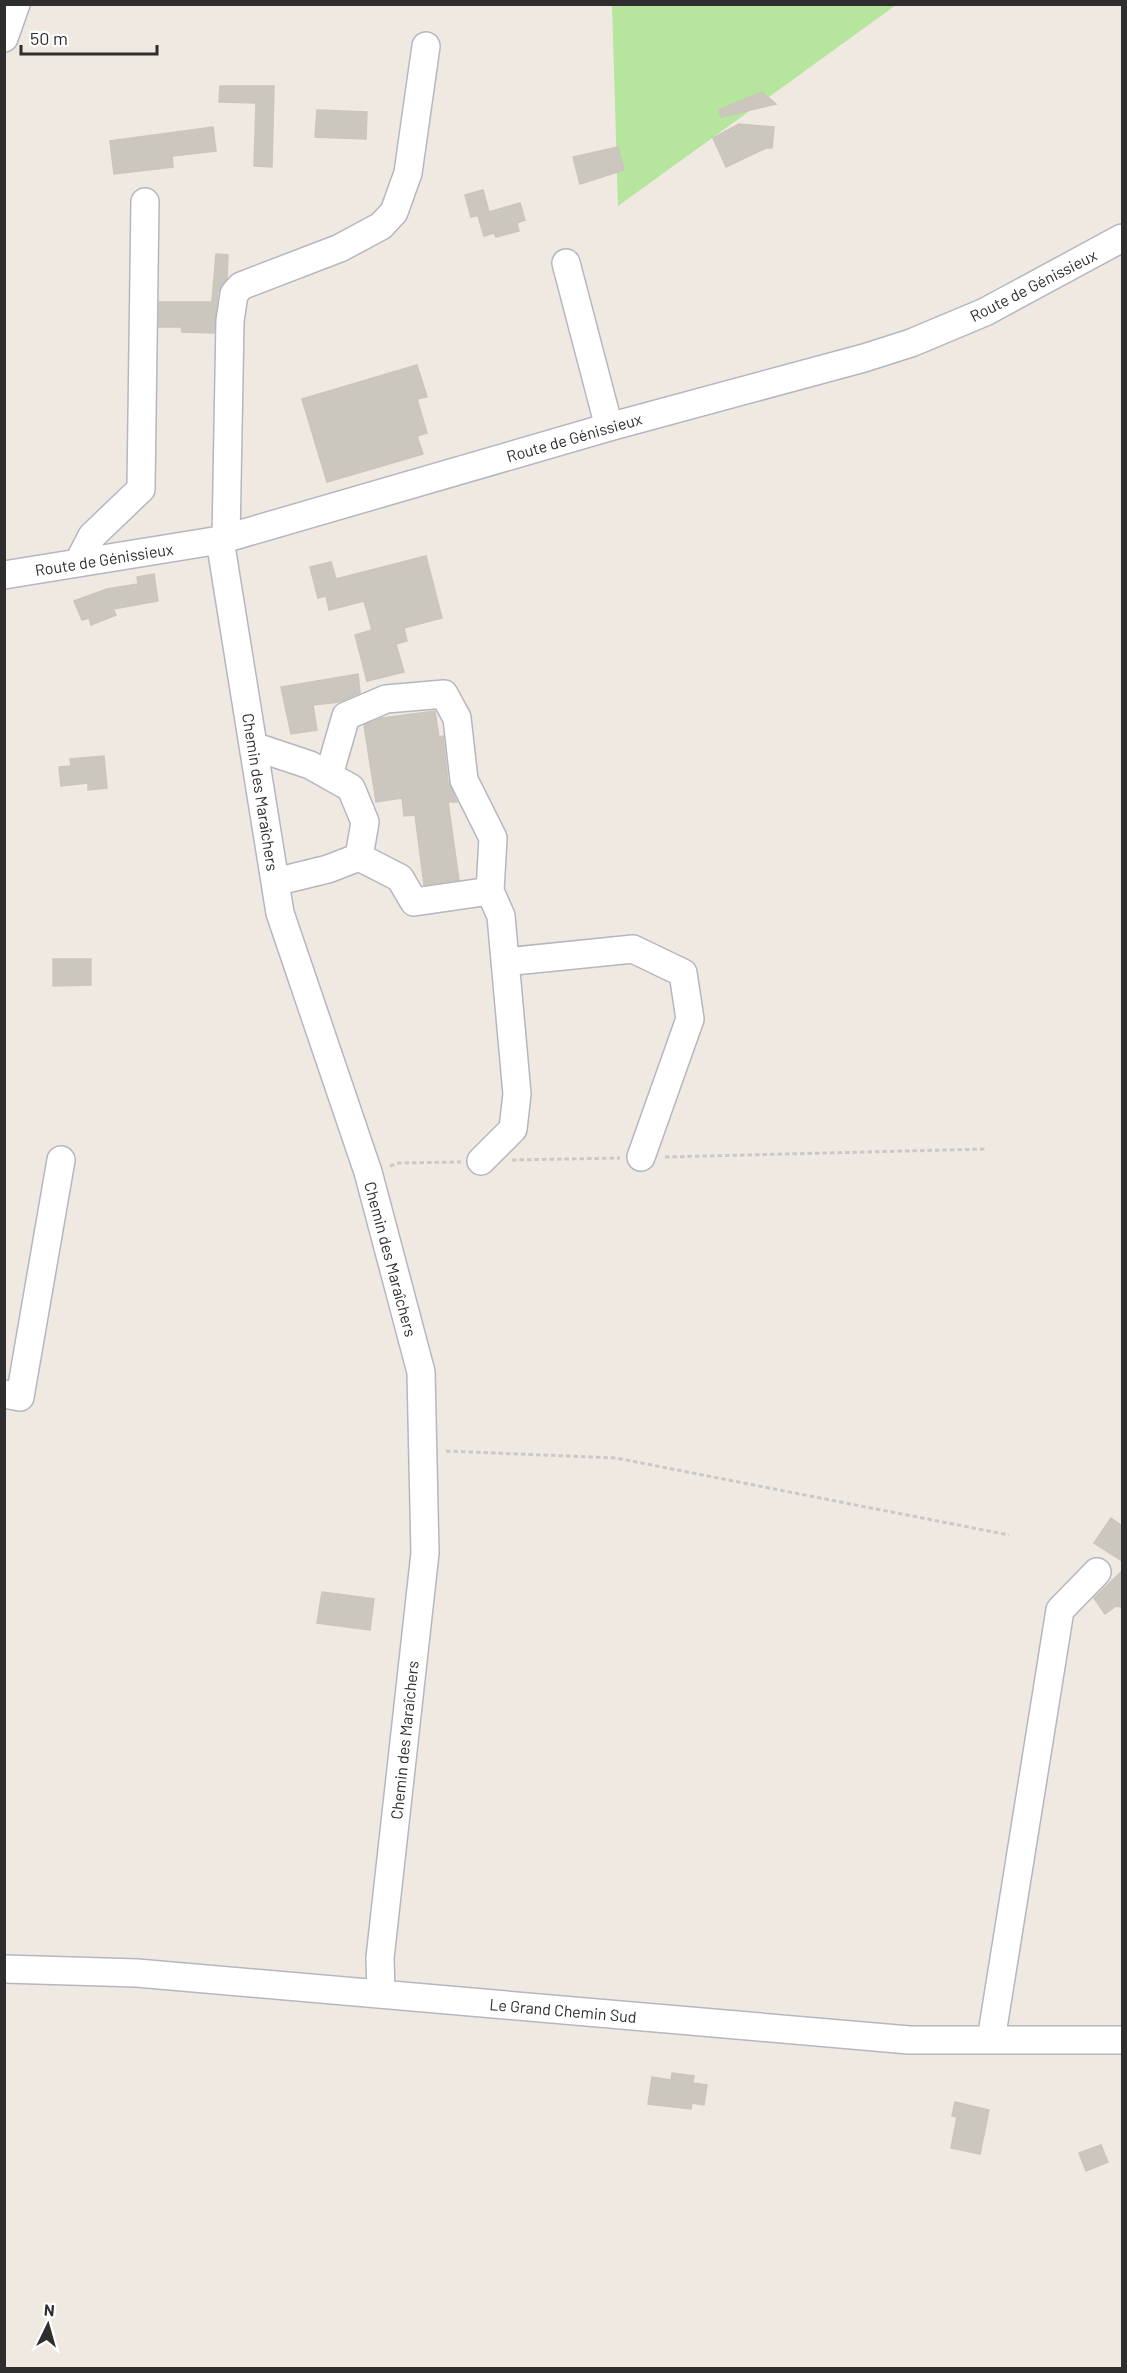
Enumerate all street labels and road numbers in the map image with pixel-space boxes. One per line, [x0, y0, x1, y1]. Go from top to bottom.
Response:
street label: Route de Génissieux [966, 245, 1100, 325]
street label: Route de Génissieux [504, 408, 644, 465]
street label: Route de Génissieux [33, 539, 175, 579]
street label: Chemin des Maraîchers [239, 712, 283, 872]
street label: Chemin des Maraîchers [361, 1179, 421, 1339]
street label: Chemin des Maraîchers [386, 1660, 422, 1820]
street label: Le Grand Chemin Sud [489, 1994, 637, 2026]

